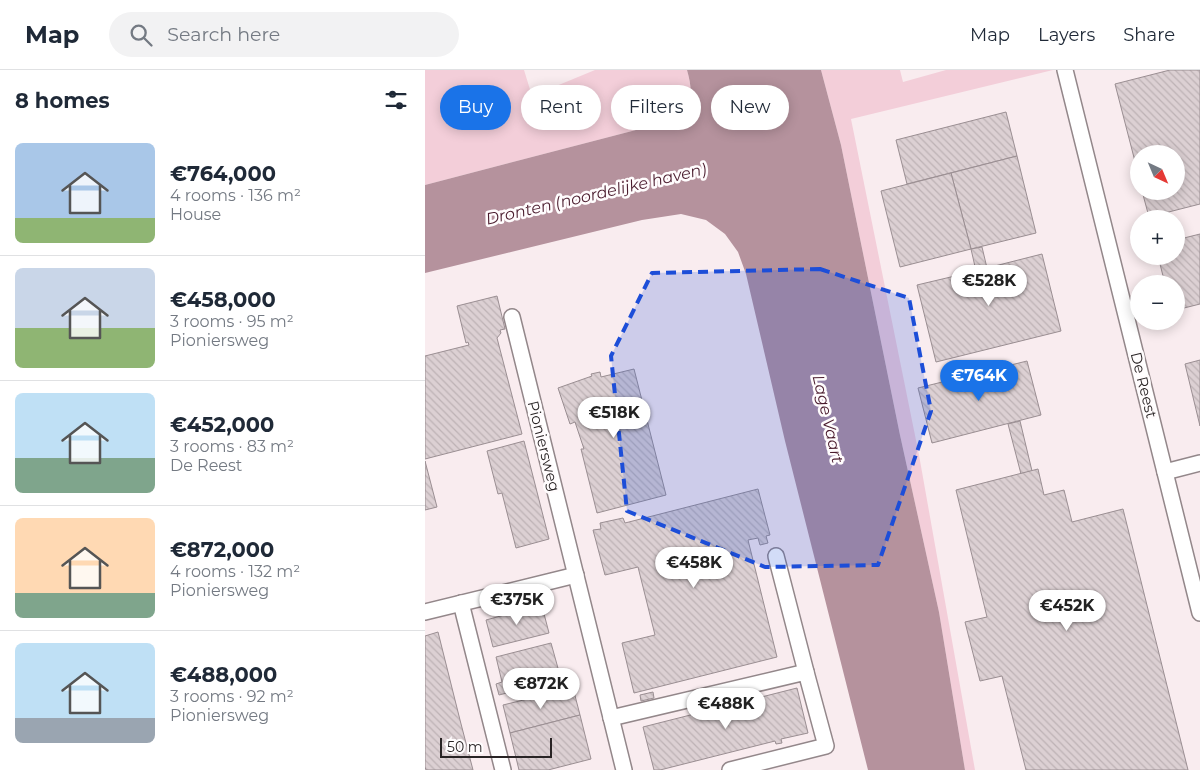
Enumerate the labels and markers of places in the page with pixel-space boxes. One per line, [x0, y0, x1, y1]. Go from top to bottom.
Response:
pin: €528K [954, 264, 1024, 307]
pin: €764K [944, 360, 1014, 402]
pin: €518K [579, 396, 649, 439]
pin: €458K [659, 546, 729, 589]
pin: €375K [482, 584, 552, 626]
pin: €452K [1032, 590, 1102, 632]
pin: €872K [506, 668, 576, 710]
pin: €488K [691, 688, 761, 730]

